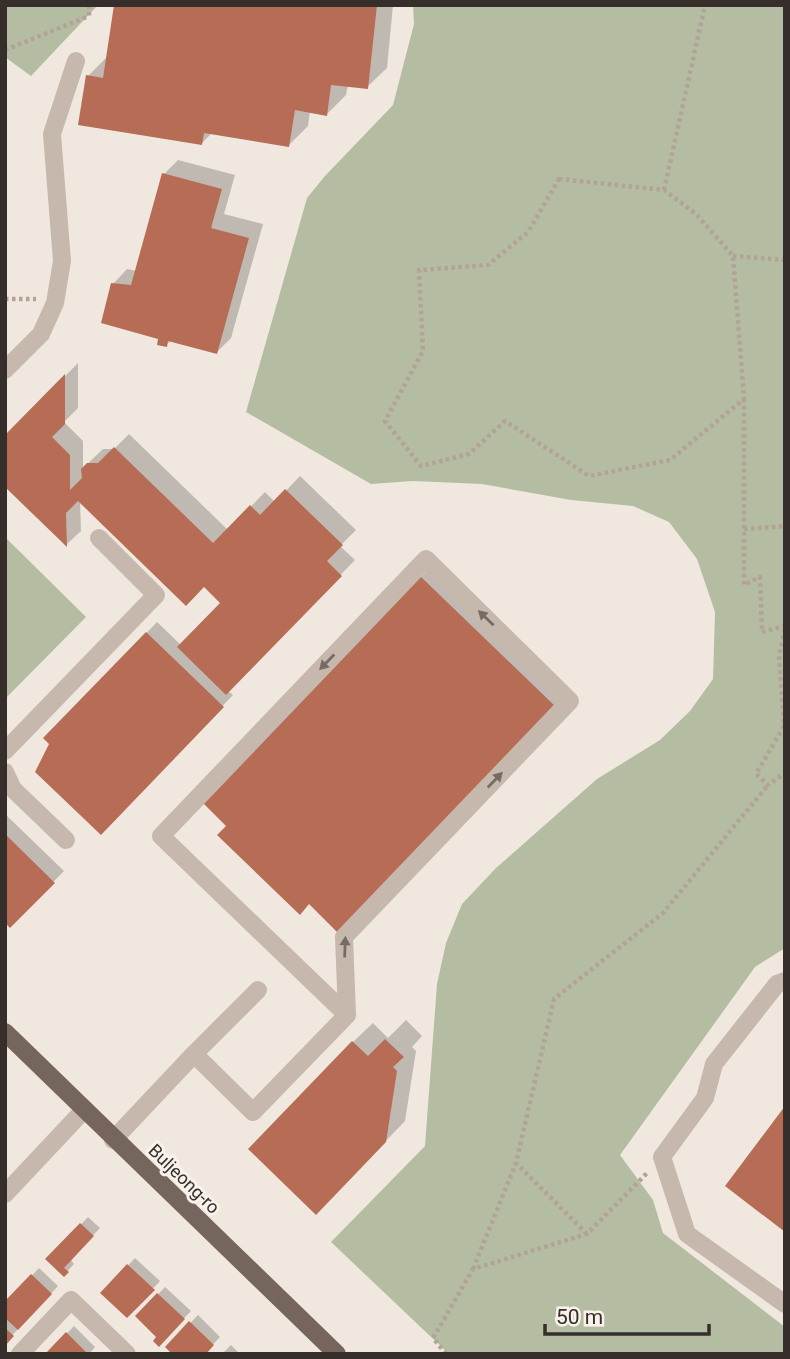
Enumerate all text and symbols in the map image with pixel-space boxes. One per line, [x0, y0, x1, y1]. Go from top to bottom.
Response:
one-way arrow [478, 611, 495, 627]
one-way arrow [319, 653, 335, 671]
one-way arrow [486, 772, 502, 789]
one-way arrow [339, 936, 351, 958]
street label: Buljeong-ro [144, 1140, 224, 1218]
scale bar [545, 1292, 710, 1336]
text: 50 m [556, 1305, 603, 1329]

